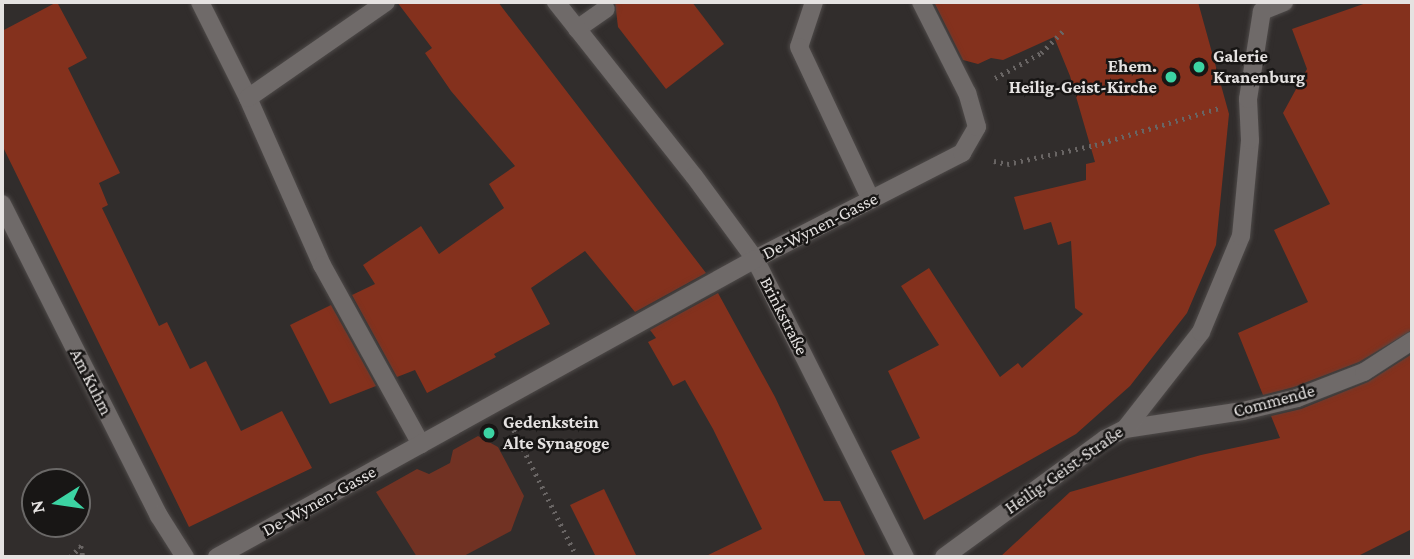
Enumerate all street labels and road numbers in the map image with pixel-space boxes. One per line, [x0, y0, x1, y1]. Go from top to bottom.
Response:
street label: De-Wynen-Gasse [759, 188, 881, 264]
street label: Brinkstraße [755, 273, 813, 359]
street label: Am Kuhm [65, 345, 117, 419]
street label: Commende [1231, 380, 1317, 422]
street label: Heilig-Geist-Straße [1001, 421, 1127, 519]
street label: De-Wynen-Gasse [258, 461, 380, 541]

